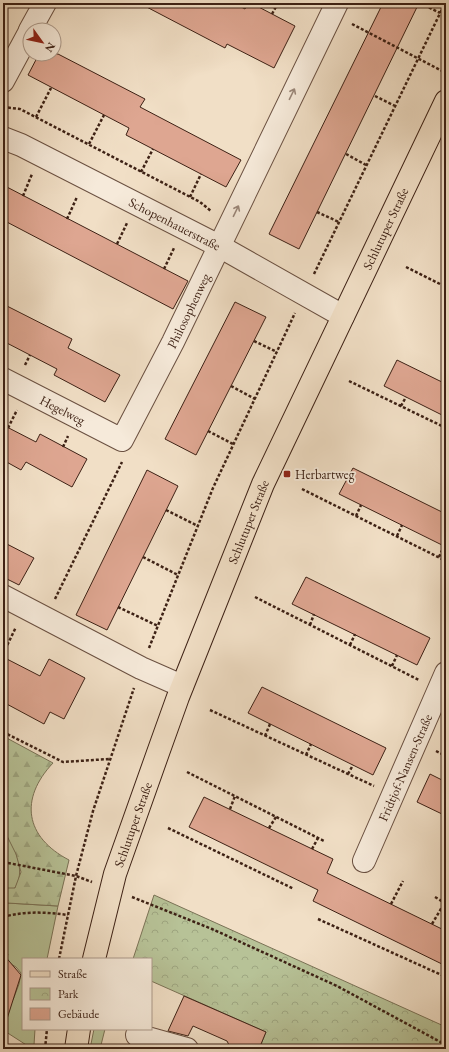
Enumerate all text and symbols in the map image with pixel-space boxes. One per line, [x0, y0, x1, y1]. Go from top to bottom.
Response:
north arrow [22, 22, 62, 62]
text: N [42, 40, 59, 55]
one-way arrow [289, 89, 297, 101]
street label: Schlutuper Straße [358, 185, 412, 272]
street label: Schopenhauerstraße [126, 193, 224, 254]
one-way arrow [233, 206, 240, 218]
street label: Philosophenweg [163, 270, 214, 351]
street label: Hegelweg [37, 391, 89, 428]
place label: Herbartweg [295, 466, 355, 483]
marker: Herbartweg [282, 469, 292, 479]
street label: Schlutuper Straße [223, 477, 272, 566]
street label: Fridtjof-Nansen-Straße [374, 711, 436, 824]
street label: Schlutuper Straße [110, 780, 155, 869]
legend [22, 958, 152, 1030]
text: Straße [58, 966, 87, 982]
text: Park [58, 986, 79, 1002]
text: Gebäude [58, 1006, 100, 1022]

